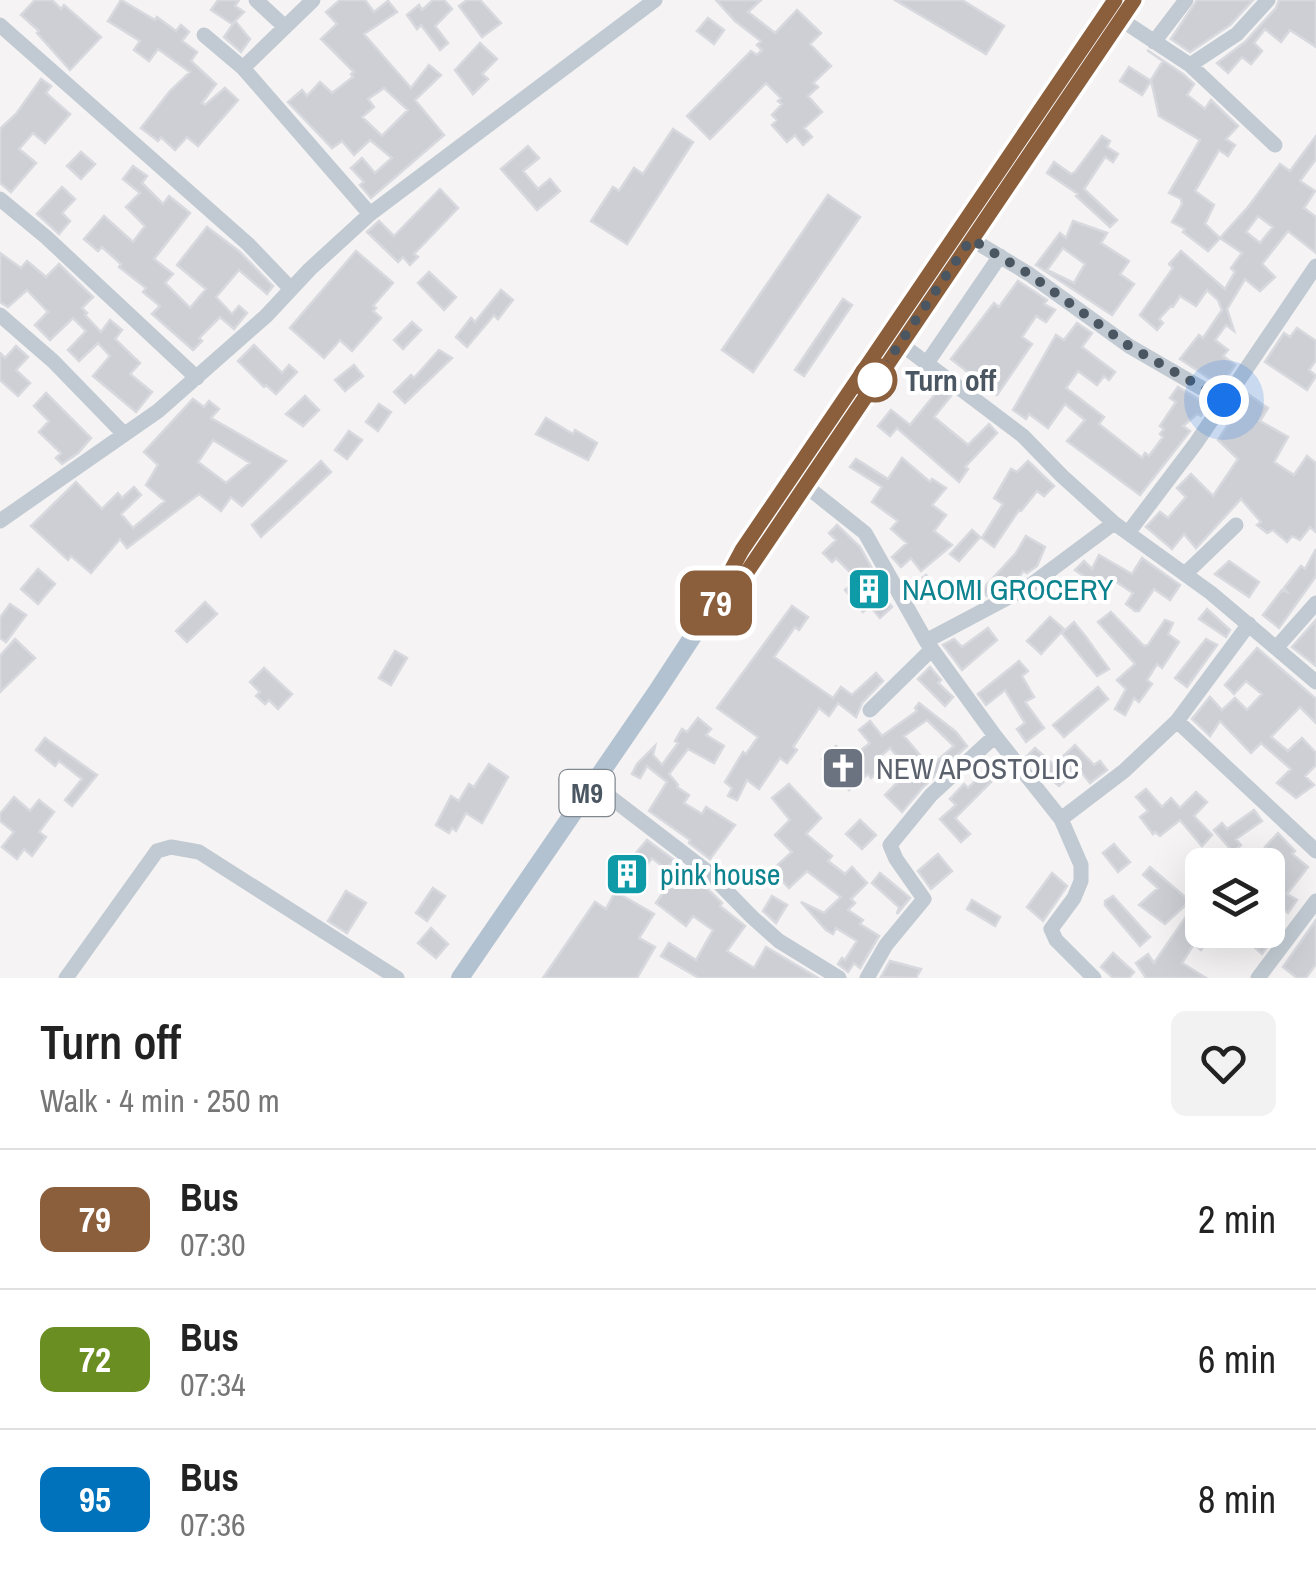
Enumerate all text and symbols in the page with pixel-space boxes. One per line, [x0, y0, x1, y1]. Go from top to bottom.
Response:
marker: Turn off [854, 359, 896, 401]
place label: Turn off [905, 360, 997, 400]
your location [1199, 375, 1249, 425]
building icon: NAOMI GROCERY [846, 566, 892, 612]
place label: NAOMI GROCERY [902, 569, 1114, 609]
line badge: 79 [671, 570, 761, 636]
text: 79 [700, 580, 732, 627]
church icon: NEW APOSTOLIC [820, 745, 866, 791]
place label: NEW APOSTOLIC [876, 748, 1079, 788]
road number: M9 [560, 770, 614, 816]
map controls [1185, 848, 1285, 948]
button: layers [1185, 848, 1285, 948]
building icon: pink house [604, 851, 650, 897]
place label: pink house [660, 854, 780, 894]
text: Turn off [40, 1009, 181, 1074]
button: heart [1171, 1011, 1276, 1116]
text: Walk · 4 min · 250 m [40, 1079, 280, 1122]
text: Bus [180, 1172, 239, 1223]
text: 2 min [1198, 1194, 1276, 1245]
text: 79 [79, 1196, 111, 1243]
text: 07:30 [180, 1223, 246, 1266]
text: Bus [180, 1312, 239, 1363]
text: 6 min [1198, 1334, 1276, 1385]
text: 72 [79, 1336, 111, 1383]
text: 07:34 [180, 1363, 246, 1406]
text: Bus [180, 1452, 239, 1503]
text: 8 min [1198, 1474, 1276, 1525]
text: 95 [79, 1476, 111, 1523]
text: 07:36 [180, 1503, 246, 1546]

